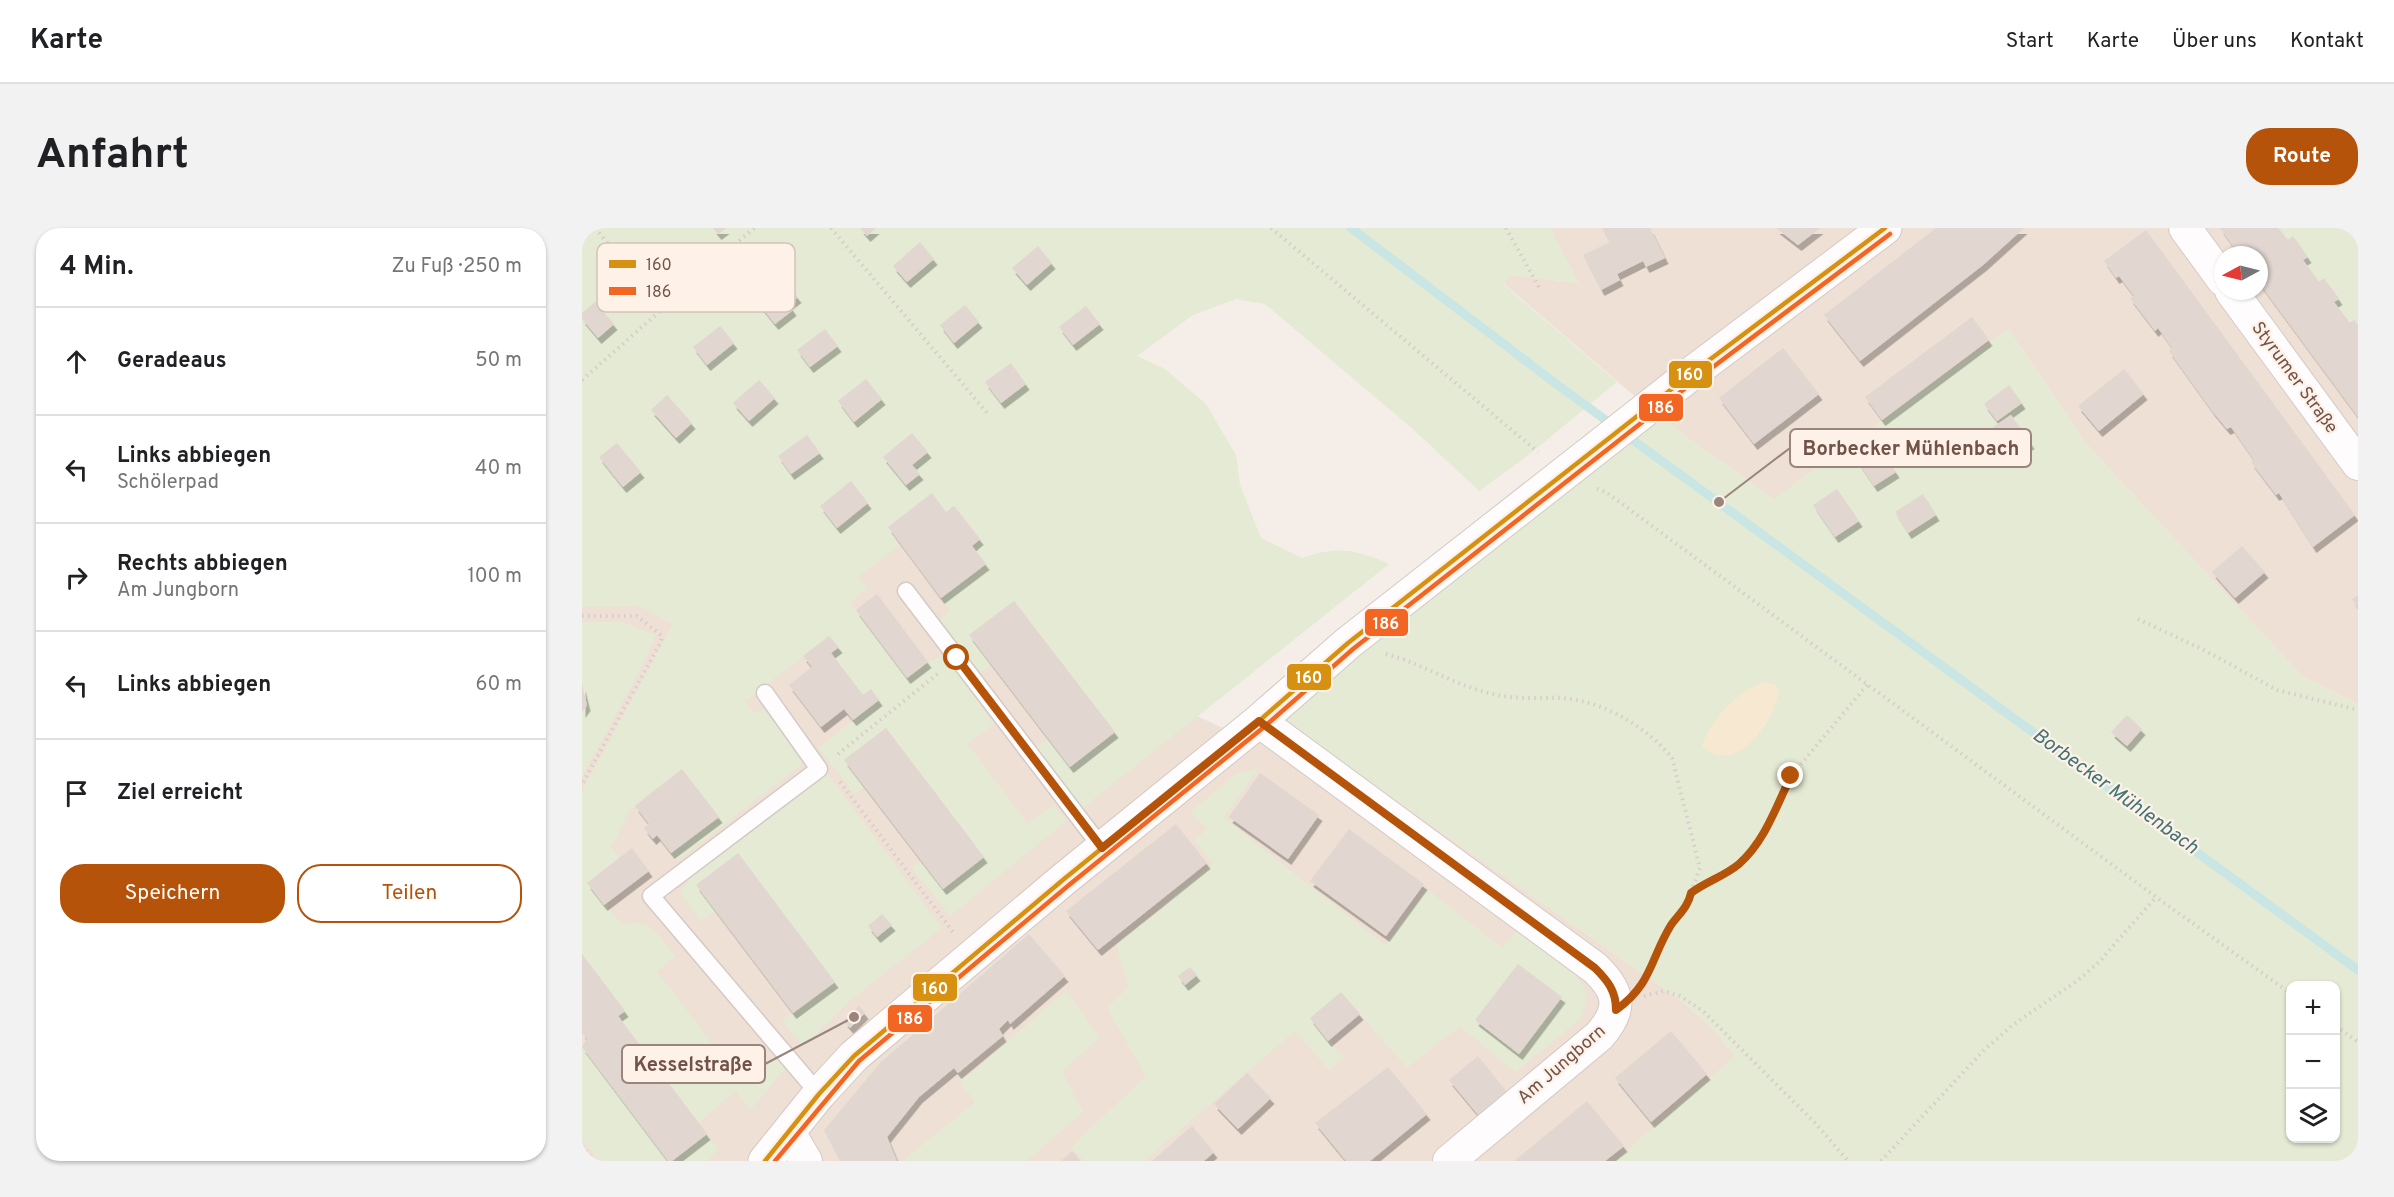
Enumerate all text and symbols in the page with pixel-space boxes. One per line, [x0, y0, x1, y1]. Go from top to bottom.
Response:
text: Karte [30, 23, 103, 59]
text: Start [2006, 28, 2054, 55]
text: Karte [2087, 28, 2139, 55]
text: Über uns [2172, 28, 2257, 55]
text: Kontakt [2290, 28, 2364, 55]
button: Route [2246, 128, 2358, 185]
text: Anfahrt [36, 130, 189, 183]
legend [597, 243, 795, 312]
north arrow [2214, 246, 2268, 300]
text: 4 Min. [60, 251, 134, 284]
text: Zu Fuß · 250 m [392, 254, 522, 280]
text: 160 [646, 256, 672, 276]
text: 186 [646, 283, 671, 303]
street label: Styrumer Straße [2246, 317, 2342, 439]
icon: ahead [60, 345, 93, 378]
text: Geradeaus [117, 348, 227, 375]
text: 50 m [475, 348, 522, 374]
line badge: 160 [1668, 360, 1713, 389]
text: 160 [1677, 366, 1703, 386]
line badge: 186 [1638, 393, 1684, 422]
text: 186 [1648, 399, 1674, 419]
callout: Borbecker Mühlenbach [1790, 429, 2031, 467]
text: Borbecker Mühlenbach [1803, 437, 2019, 463]
text: Links abbiegen [117, 443, 271, 470]
icon: left [60, 453, 93, 486]
text: 40 m [475, 456, 522, 482]
text: Schölerpad [117, 470, 219, 496]
text: Rechts abbiegen [117, 551, 288, 578]
icon: right [60, 561, 93, 594]
text: 100 m [467, 564, 522, 590]
text: Am Jungborn [117, 578, 239, 604]
line badge: 186 [1364, 608, 1409, 637]
text: 186 [1373, 615, 1399, 635]
route start [943, 644, 969, 670]
line badge: 160 [1286, 663, 1332, 691]
icon: left [60, 669, 93, 702]
text: 160 [1296, 669, 1322, 689]
text: Links abbiegen [117, 672, 271, 699]
text: 60 m [476, 672, 522, 698]
water label: Borbecker Mühlenbach [2027, 723, 2203, 861]
route end [1777, 762, 1803, 788]
icon: arrive [60, 777, 93, 810]
text: Ziel erreicht [117, 780, 243, 807]
button: Speichern [60, 864, 285, 923]
button: Teilen [297, 864, 522, 923]
line badge: 160 [912, 973, 958, 1002]
text: 160 [922, 980, 948, 1000]
map controls [2286, 981, 2340, 1143]
button: + [2286, 981, 2340, 1035]
line badge: 186 [887, 1004, 933, 1033]
text: 186 [897, 1010, 923, 1030]
street label: Am Jungborn [1513, 1020, 1611, 1110]
button: − [2286, 1035, 2340, 1089]
callout: Kesselstraße [622, 1045, 765, 1083]
text: Kesselstraße [633, 1053, 753, 1079]
button: layers [2286, 1089, 2340, 1143]

